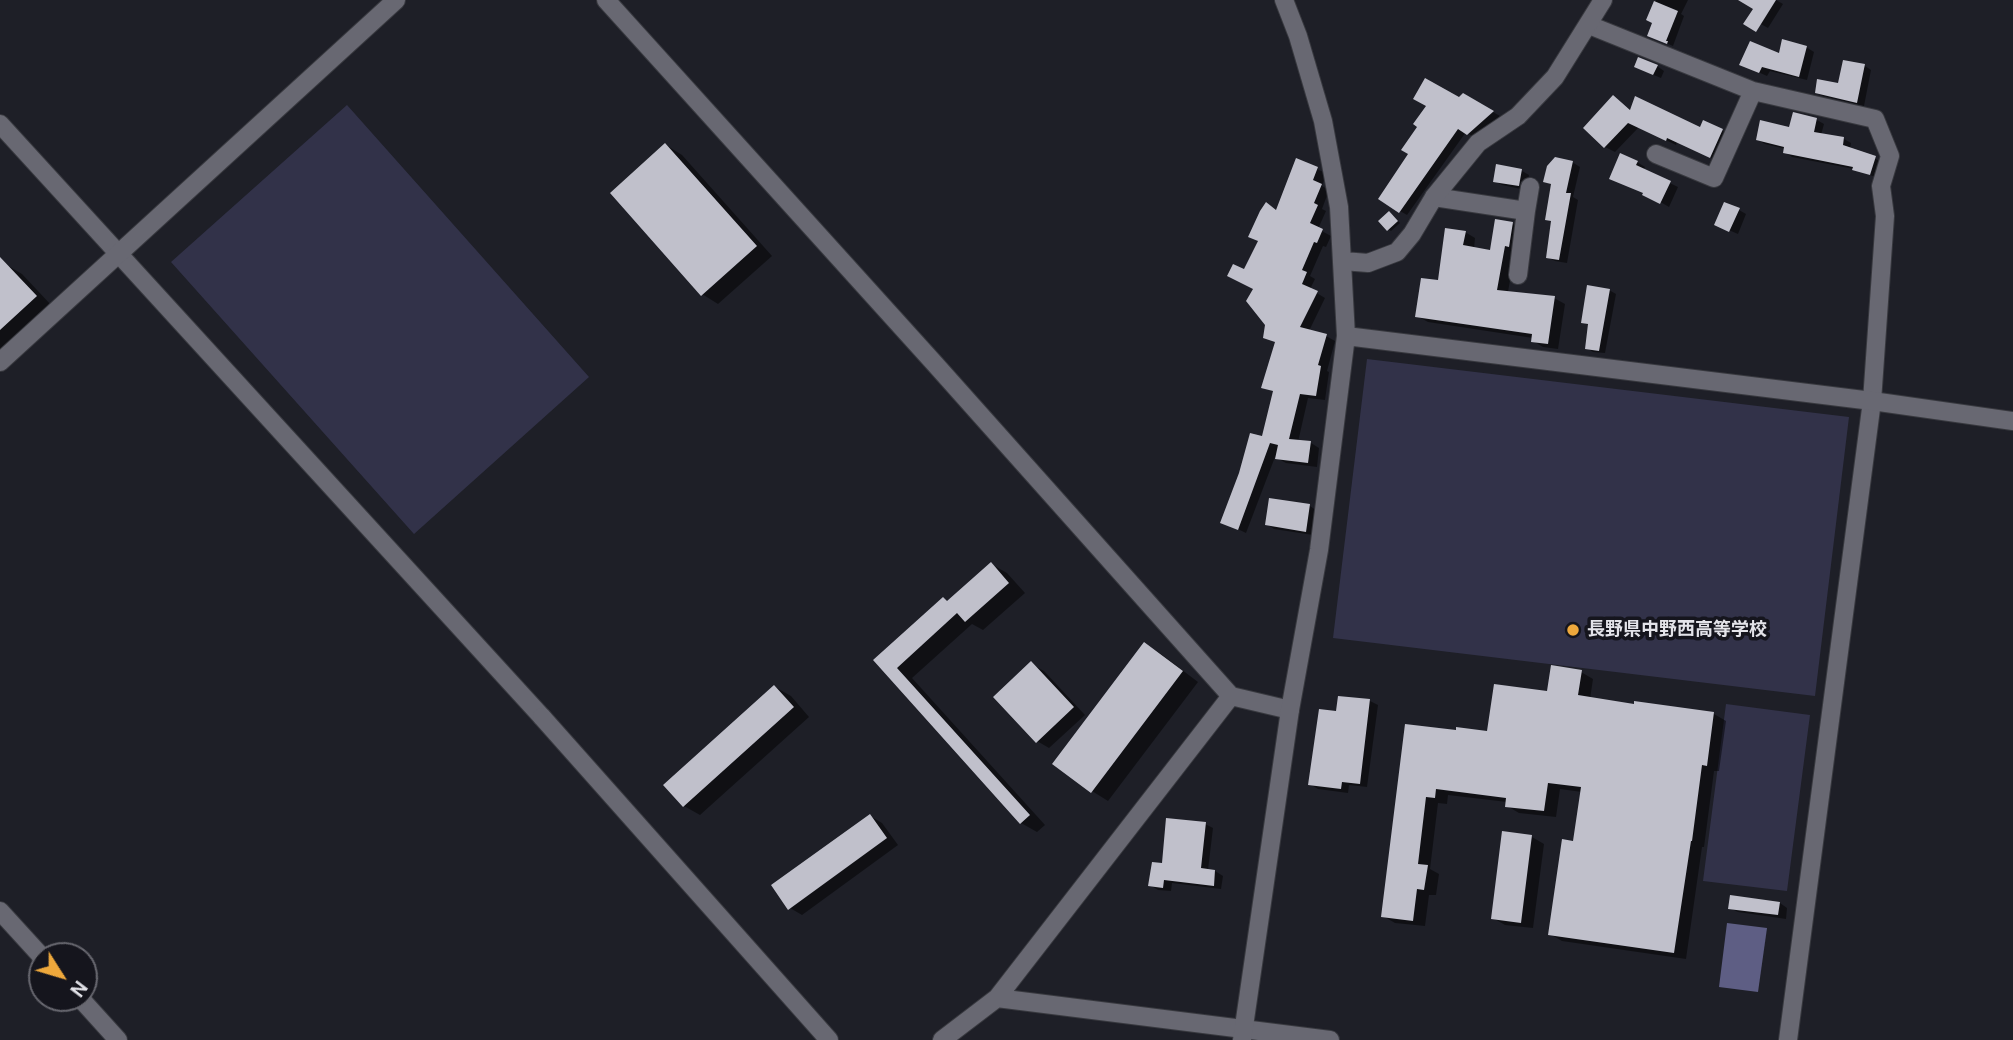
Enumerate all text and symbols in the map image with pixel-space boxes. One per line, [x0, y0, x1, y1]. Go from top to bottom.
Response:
place label: 長野県中野西高等学校 [1587, 619, 1767, 641]
marker: 長野県中野西高等学校 [1565, 622, 1581, 638]
north arrow [28, 942, 98, 1012]
text: N [64, 976, 93, 1002]

